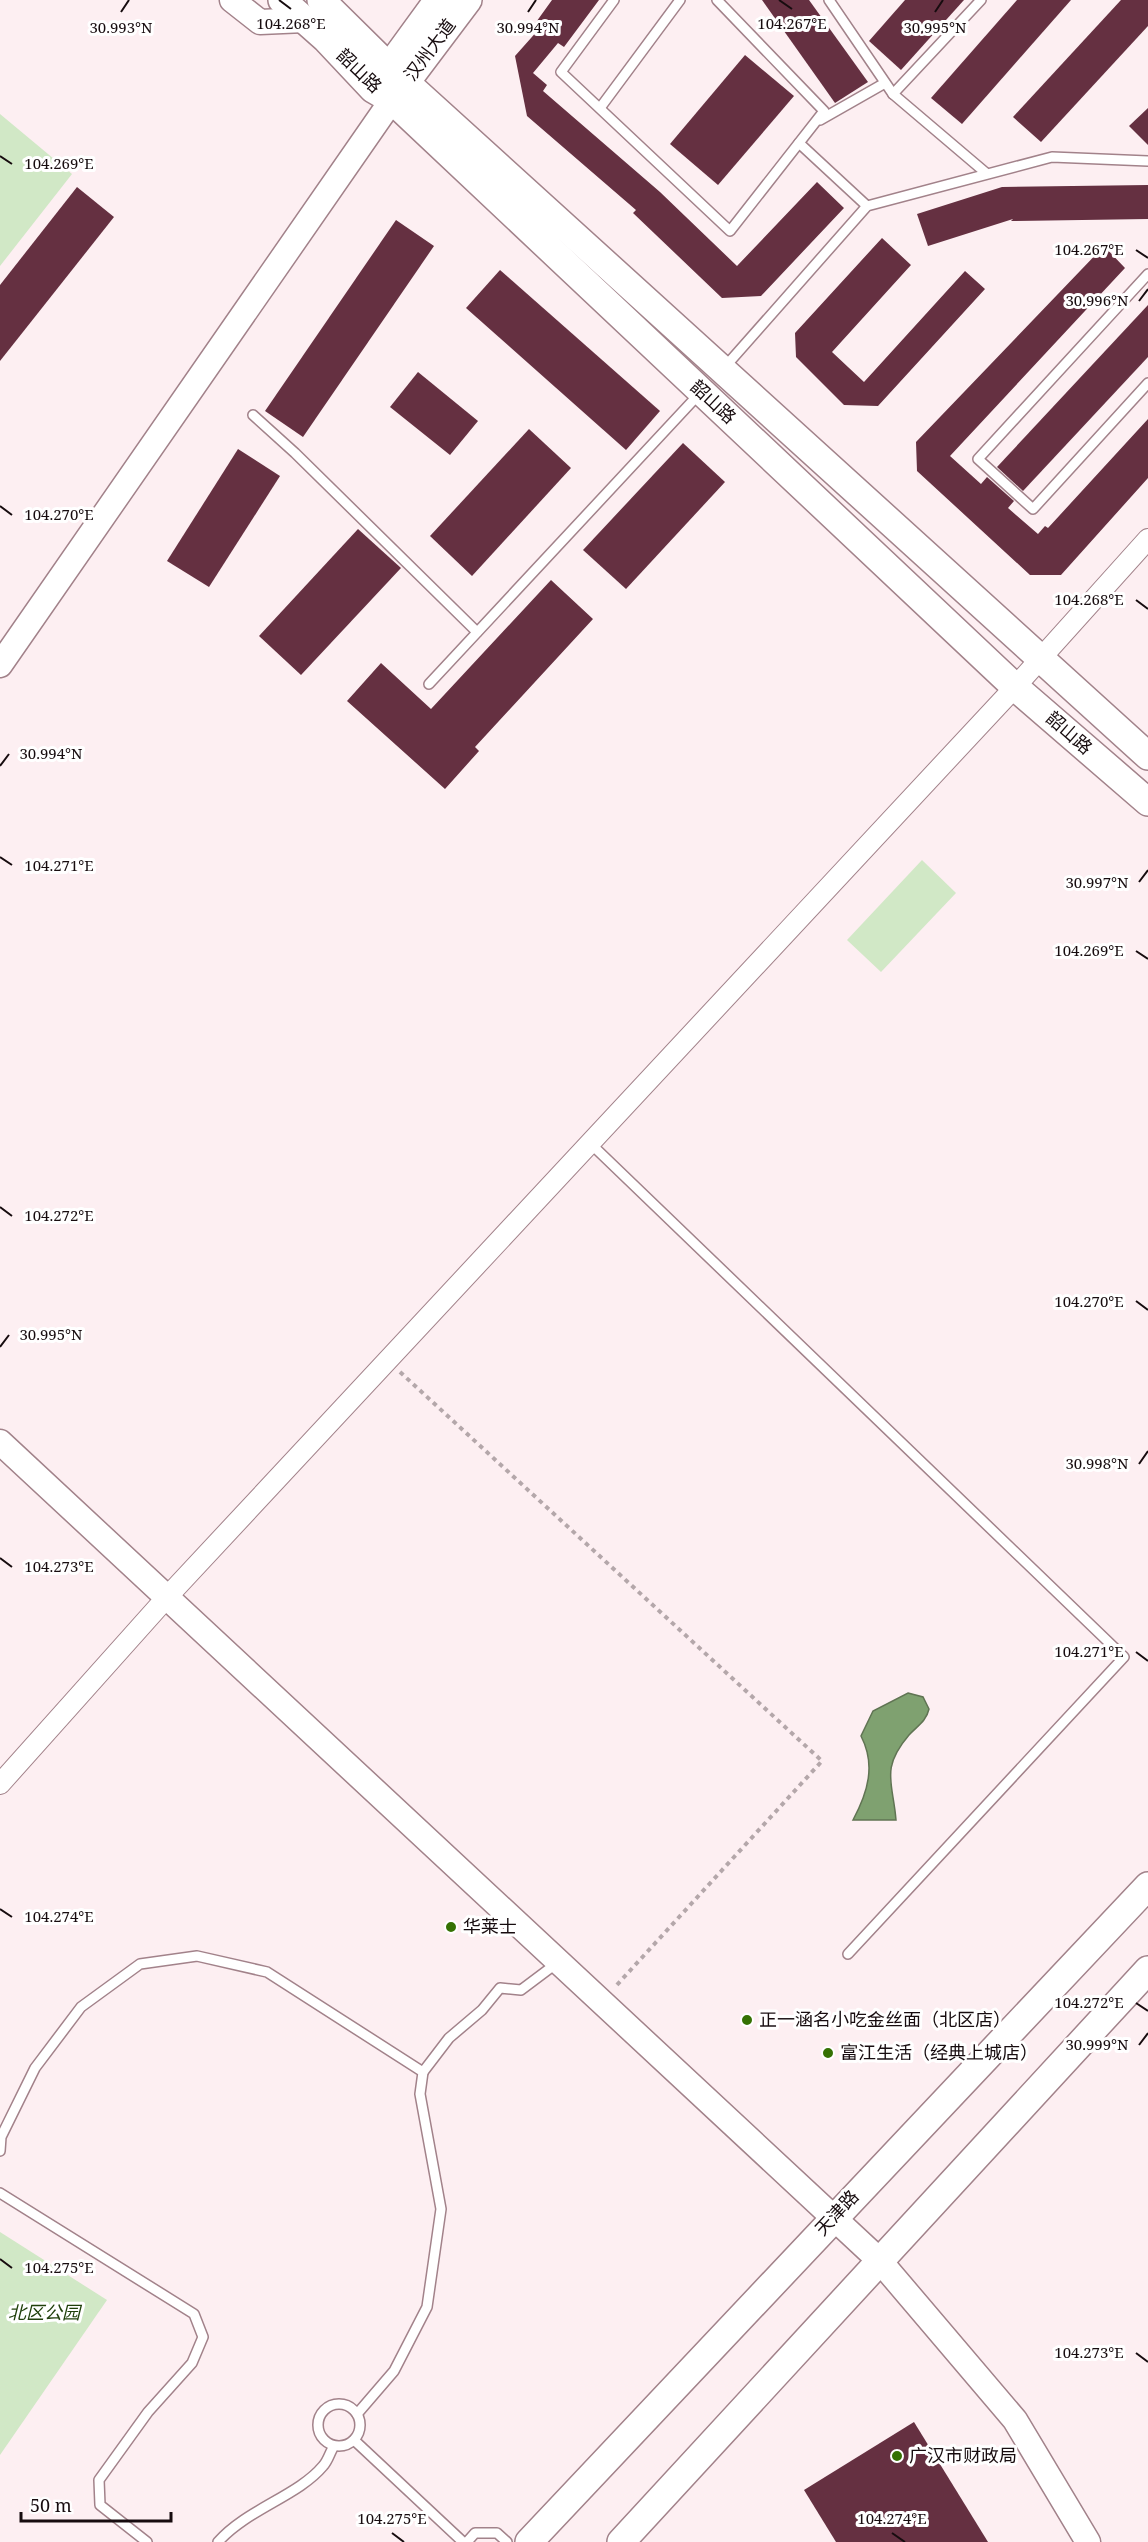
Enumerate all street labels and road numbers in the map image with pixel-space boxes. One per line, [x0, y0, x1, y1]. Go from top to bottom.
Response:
street label: 汉州大道 [398, 13, 460, 85]
street label: 韶山路 [332, 43, 387, 98]
street label: 韶山路 [686, 374, 742, 428]
street label: 韶山路 [1041, 705, 1098, 759]
street label: 天津路 [809, 2184, 863, 2240]

